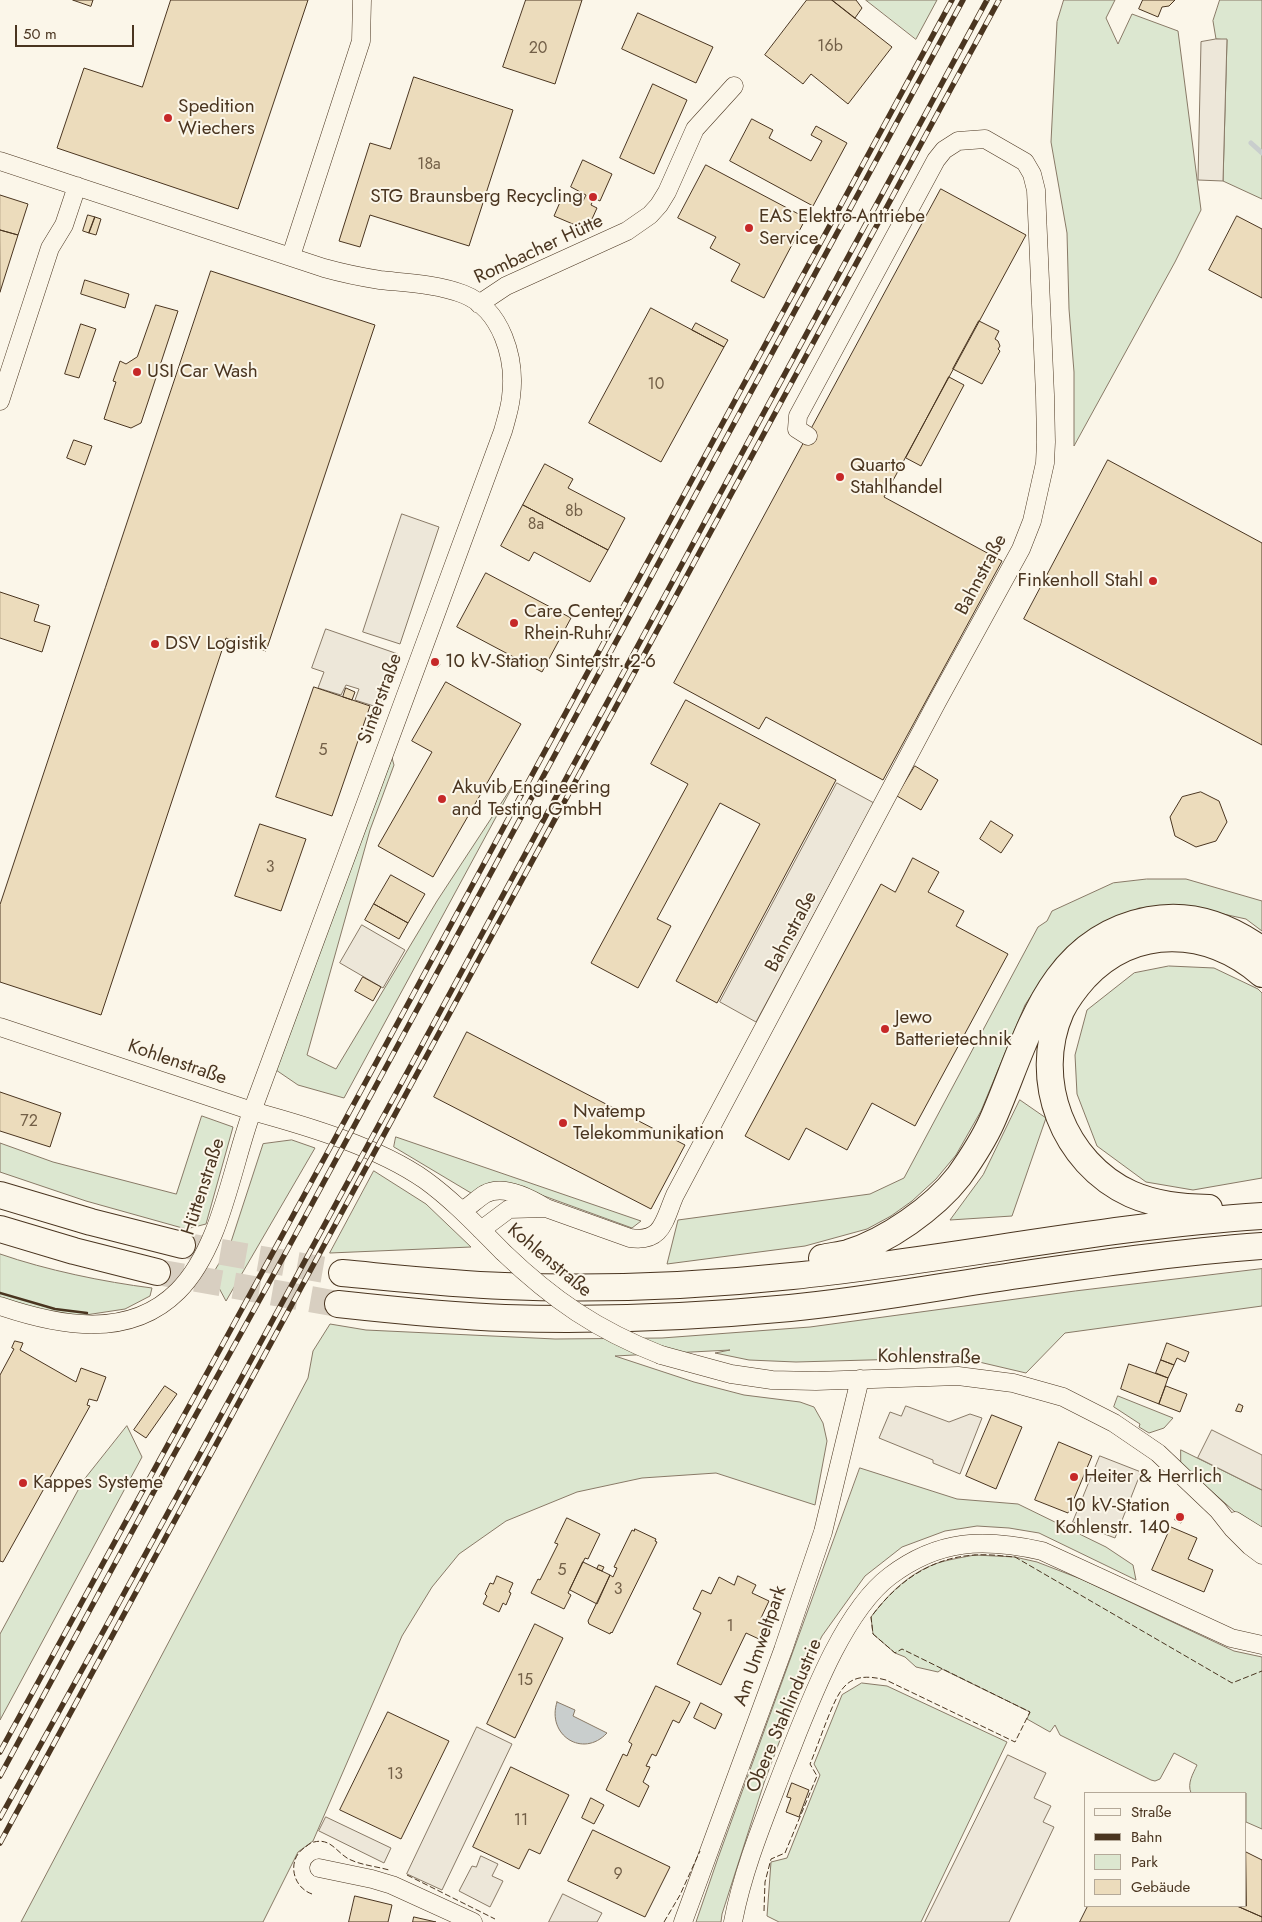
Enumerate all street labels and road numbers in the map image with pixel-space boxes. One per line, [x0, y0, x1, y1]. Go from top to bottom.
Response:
street label: Rombacher Hütte [471, 210, 607, 290]
street label: Bahnstraße [951, 531, 1013, 619]
street label: Sinterstraße [354, 651, 408, 747]
street label: Bahnstraße [761, 888, 823, 976]
street label: Kohlenstraße [125, 1035, 229, 1091]
street label: Hüttenstraße [178, 1136, 230, 1238]
street label: Kohlenstraße [502, 1219, 596, 1303]
street label: Kohlenstraße [877, 1346, 981, 1370]
street label: Am Umweltpark [730, 1583, 792, 1709]
street label: Obere Stahlindustrie [742, 1636, 828, 1796]

